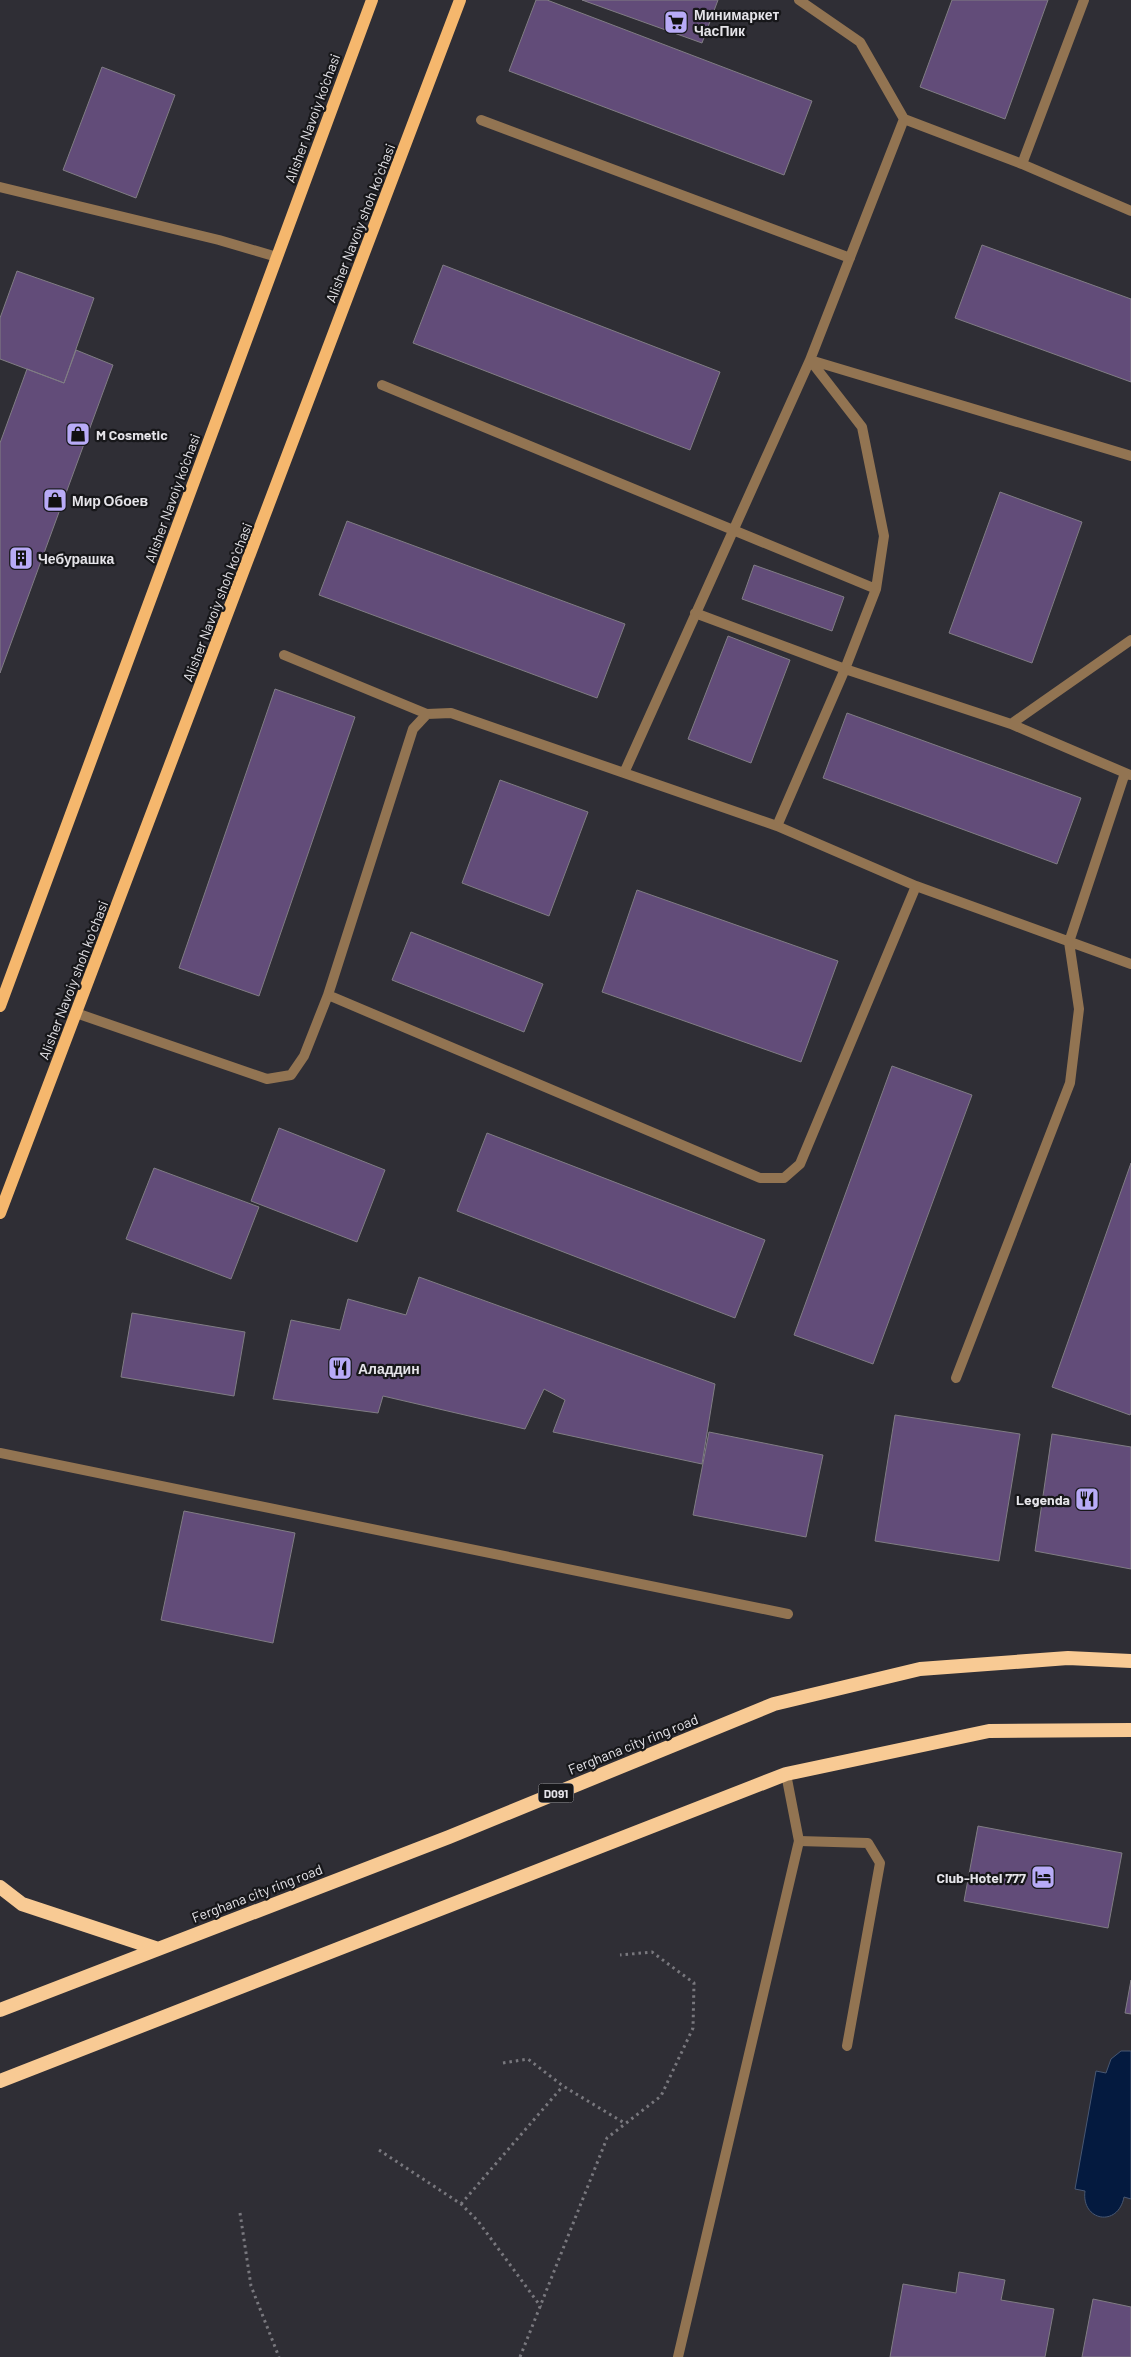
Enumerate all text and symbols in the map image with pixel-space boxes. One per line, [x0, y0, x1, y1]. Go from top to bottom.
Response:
place label: Минимаркет ЧасПик [694, 6, 779, 39]
supermarket icon: Минимаркет ЧасПик [663, 9, 689, 35]
street label: Alisher Navoiy ko'chasi [281, 51, 343, 185]
street label: Alisher Navoiy shoh koʻchasi [322, 141, 398, 305]
shop icon: M Cosmetic [65, 421, 91, 447]
place label: M Cosmetic [96, 426, 168, 443]
street label: Alisher Navoiy ko'chasi [141, 431, 203, 565]
shop icon: Мир Обоев [42, 487, 68, 513]
place label: Мир Обоев [72, 492, 148, 509]
street label: Alisher Navoiy shoh koʻchasi [179, 520, 255, 684]
building icon: Чебурашка [8, 545, 34, 571]
place label: Чебурашка [38, 550, 115, 567]
street label: Alisher Navoiy shoh koʻchasi [35, 898, 111, 1062]
restaurant icon: Аладдин [327, 1355, 353, 1381]
place label: Аладдин [358, 1360, 420, 1377]
restaurant icon: Legenda [1074, 1486, 1100, 1512]
place label: Legenda [1016, 1491, 1070, 1508]
street label: Ferghana city ring road [566, 1710, 700, 1778]
road number: D091 [538, 1784, 574, 1802]
street label: Ferghana city ring road [189, 1860, 325, 1926]
hotel icon: Club-Hotel 777 [1030, 1864, 1056, 1890]
place label: Club-Hotel 777 [937, 1869, 1026, 1886]

